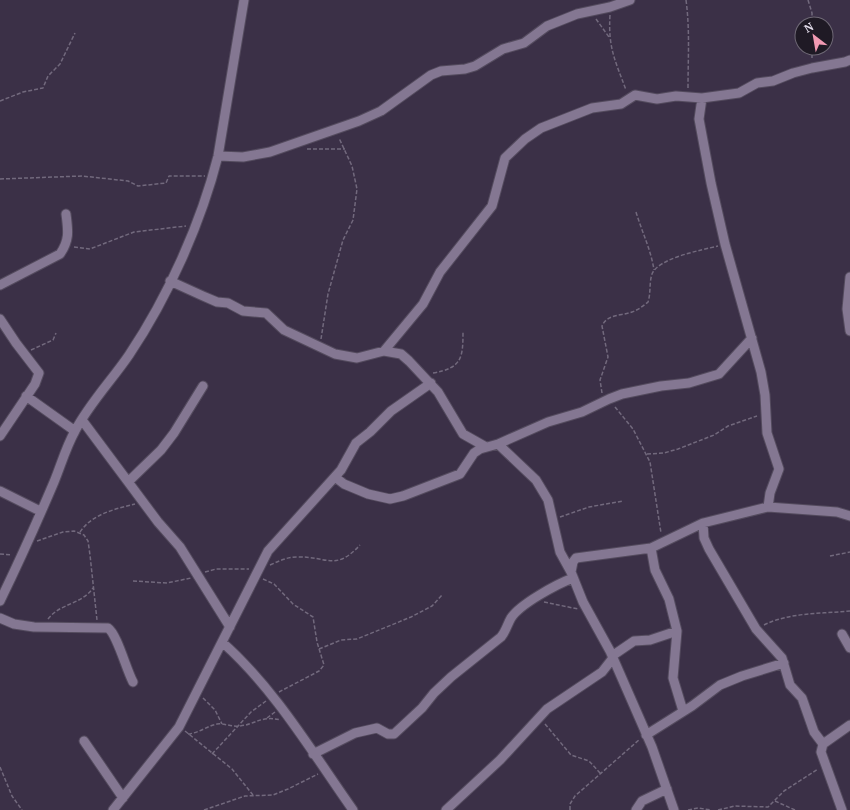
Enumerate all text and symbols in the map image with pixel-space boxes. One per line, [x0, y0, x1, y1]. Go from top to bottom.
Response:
north arrow [794, 16, 834, 56]
text: N [802, 19, 817, 36]

